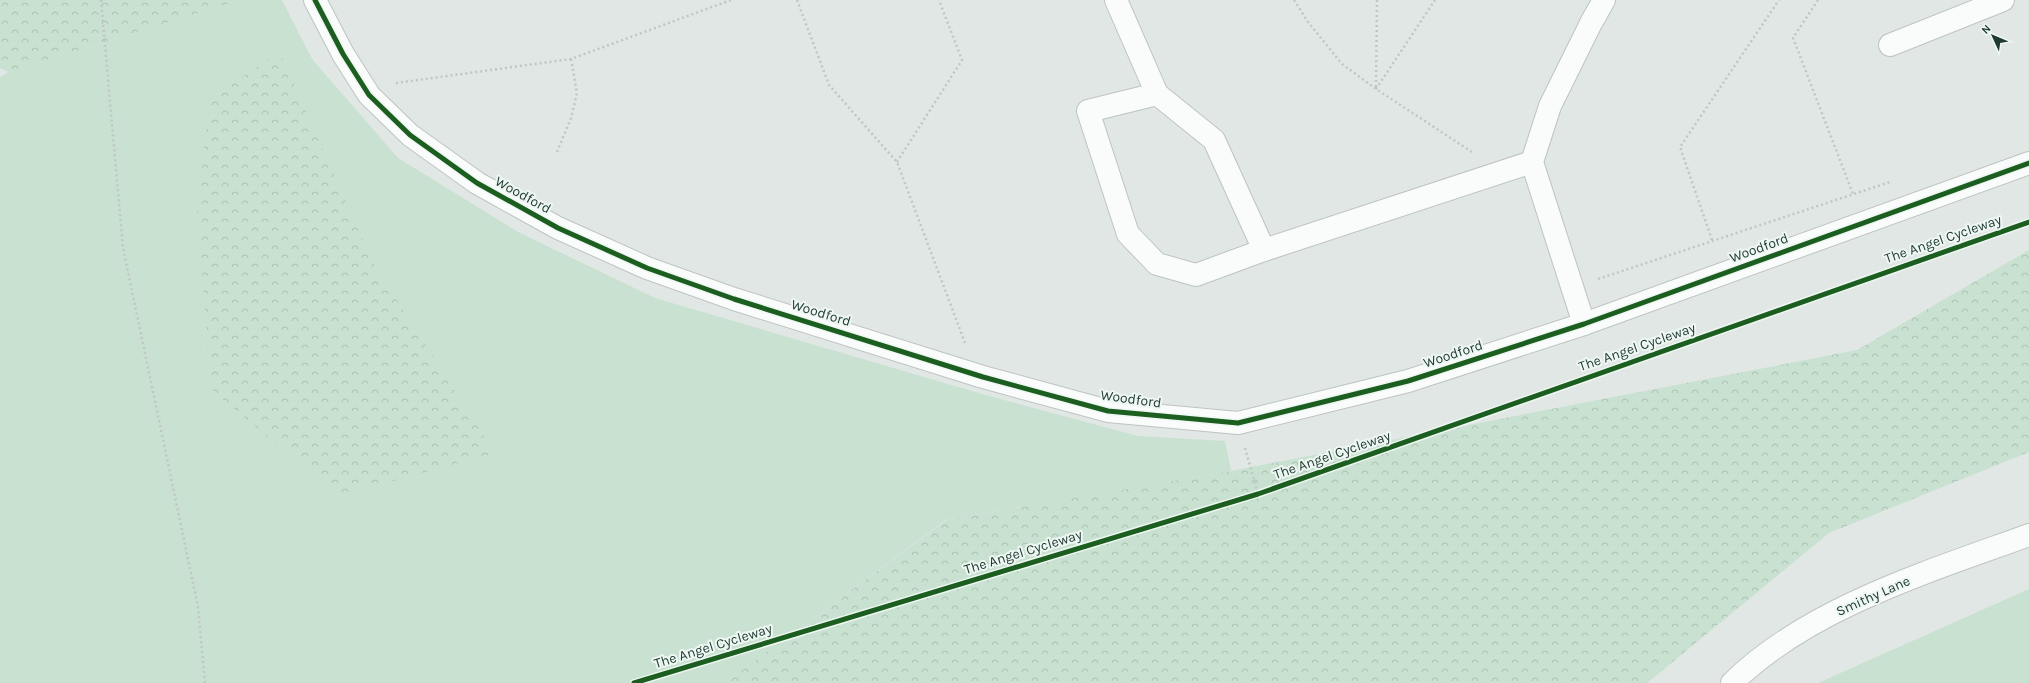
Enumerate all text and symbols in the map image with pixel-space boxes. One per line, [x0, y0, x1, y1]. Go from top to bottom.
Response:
north arrow [1973, 16, 2013, 56]
text: N [1979, 22, 1994, 37]
street label: Woodford [492, 173, 554, 217]
street label: The Angel Cycleway [1882, 211, 2004, 267]
street label: Woodford [1727, 230, 1791, 266]
street label: Woodford [789, 296, 853, 330]
street label: The Angel Cycleway [1576, 319, 1698, 375]
street label: Woodford [1421, 336, 1485, 372]
street label: Woodford [1099, 386, 1163, 412]
street label: The Angel Cycleway [1271, 427, 1393, 483]
street label: The Angel Cycleway [962, 526, 1085, 578]
street label: Smithy Lane [1833, 572, 1913, 620]
street label: The Angel Cycleway [652, 620, 775, 672]

